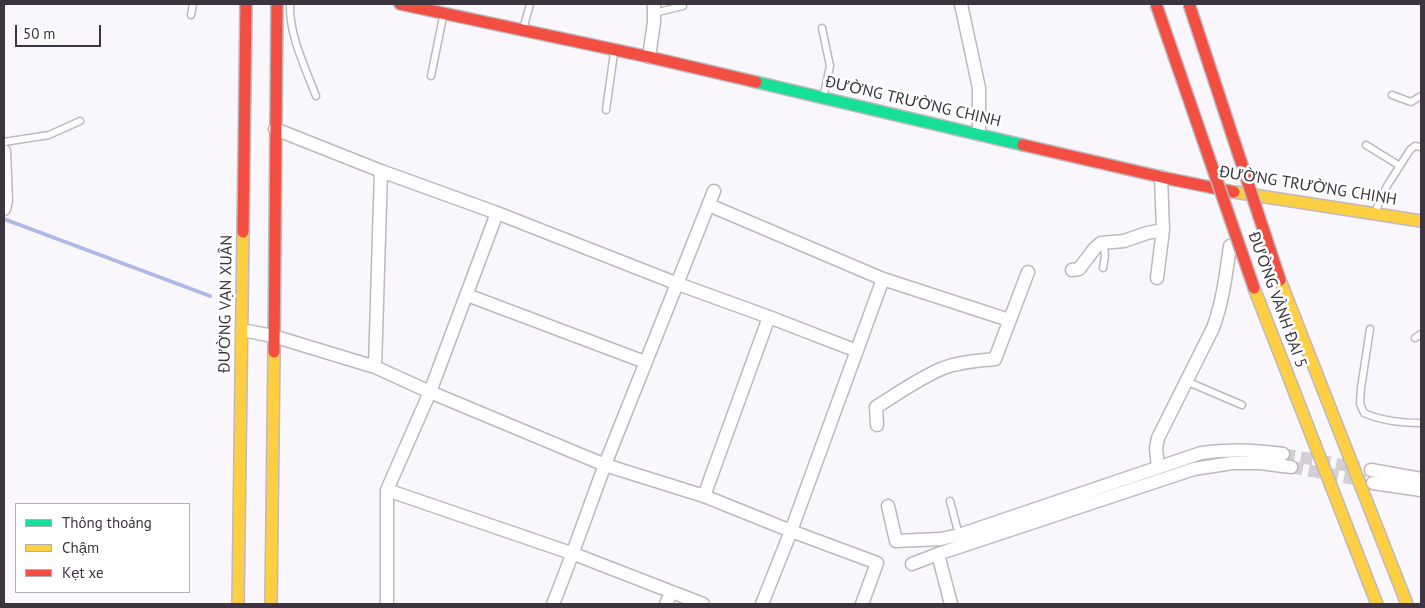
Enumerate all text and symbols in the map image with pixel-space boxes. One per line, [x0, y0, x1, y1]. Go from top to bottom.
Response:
scale bar [18, 15, 104, 47]
text: 50 m [23, 24, 56, 43]
street label: ĐƯỜNG TRƯỜNG CHINH [823, 72, 1003, 132]
street label: ĐƯỜNG TRƯỜNG CHINH [1218, 162, 1398, 210]
street label: ĐƯỜNG VÀNH ĐAI 5 [1243, 229, 1311, 371]
street label: ĐƯỜNG VẠN XUÂN [215, 235, 237, 373]
legend [15, 503, 190, 593]
text: Thông thoáng [62, 513, 152, 532]
text: Chậm [62, 538, 99, 557]
text: Kẹt xe [62, 563, 104, 582]

